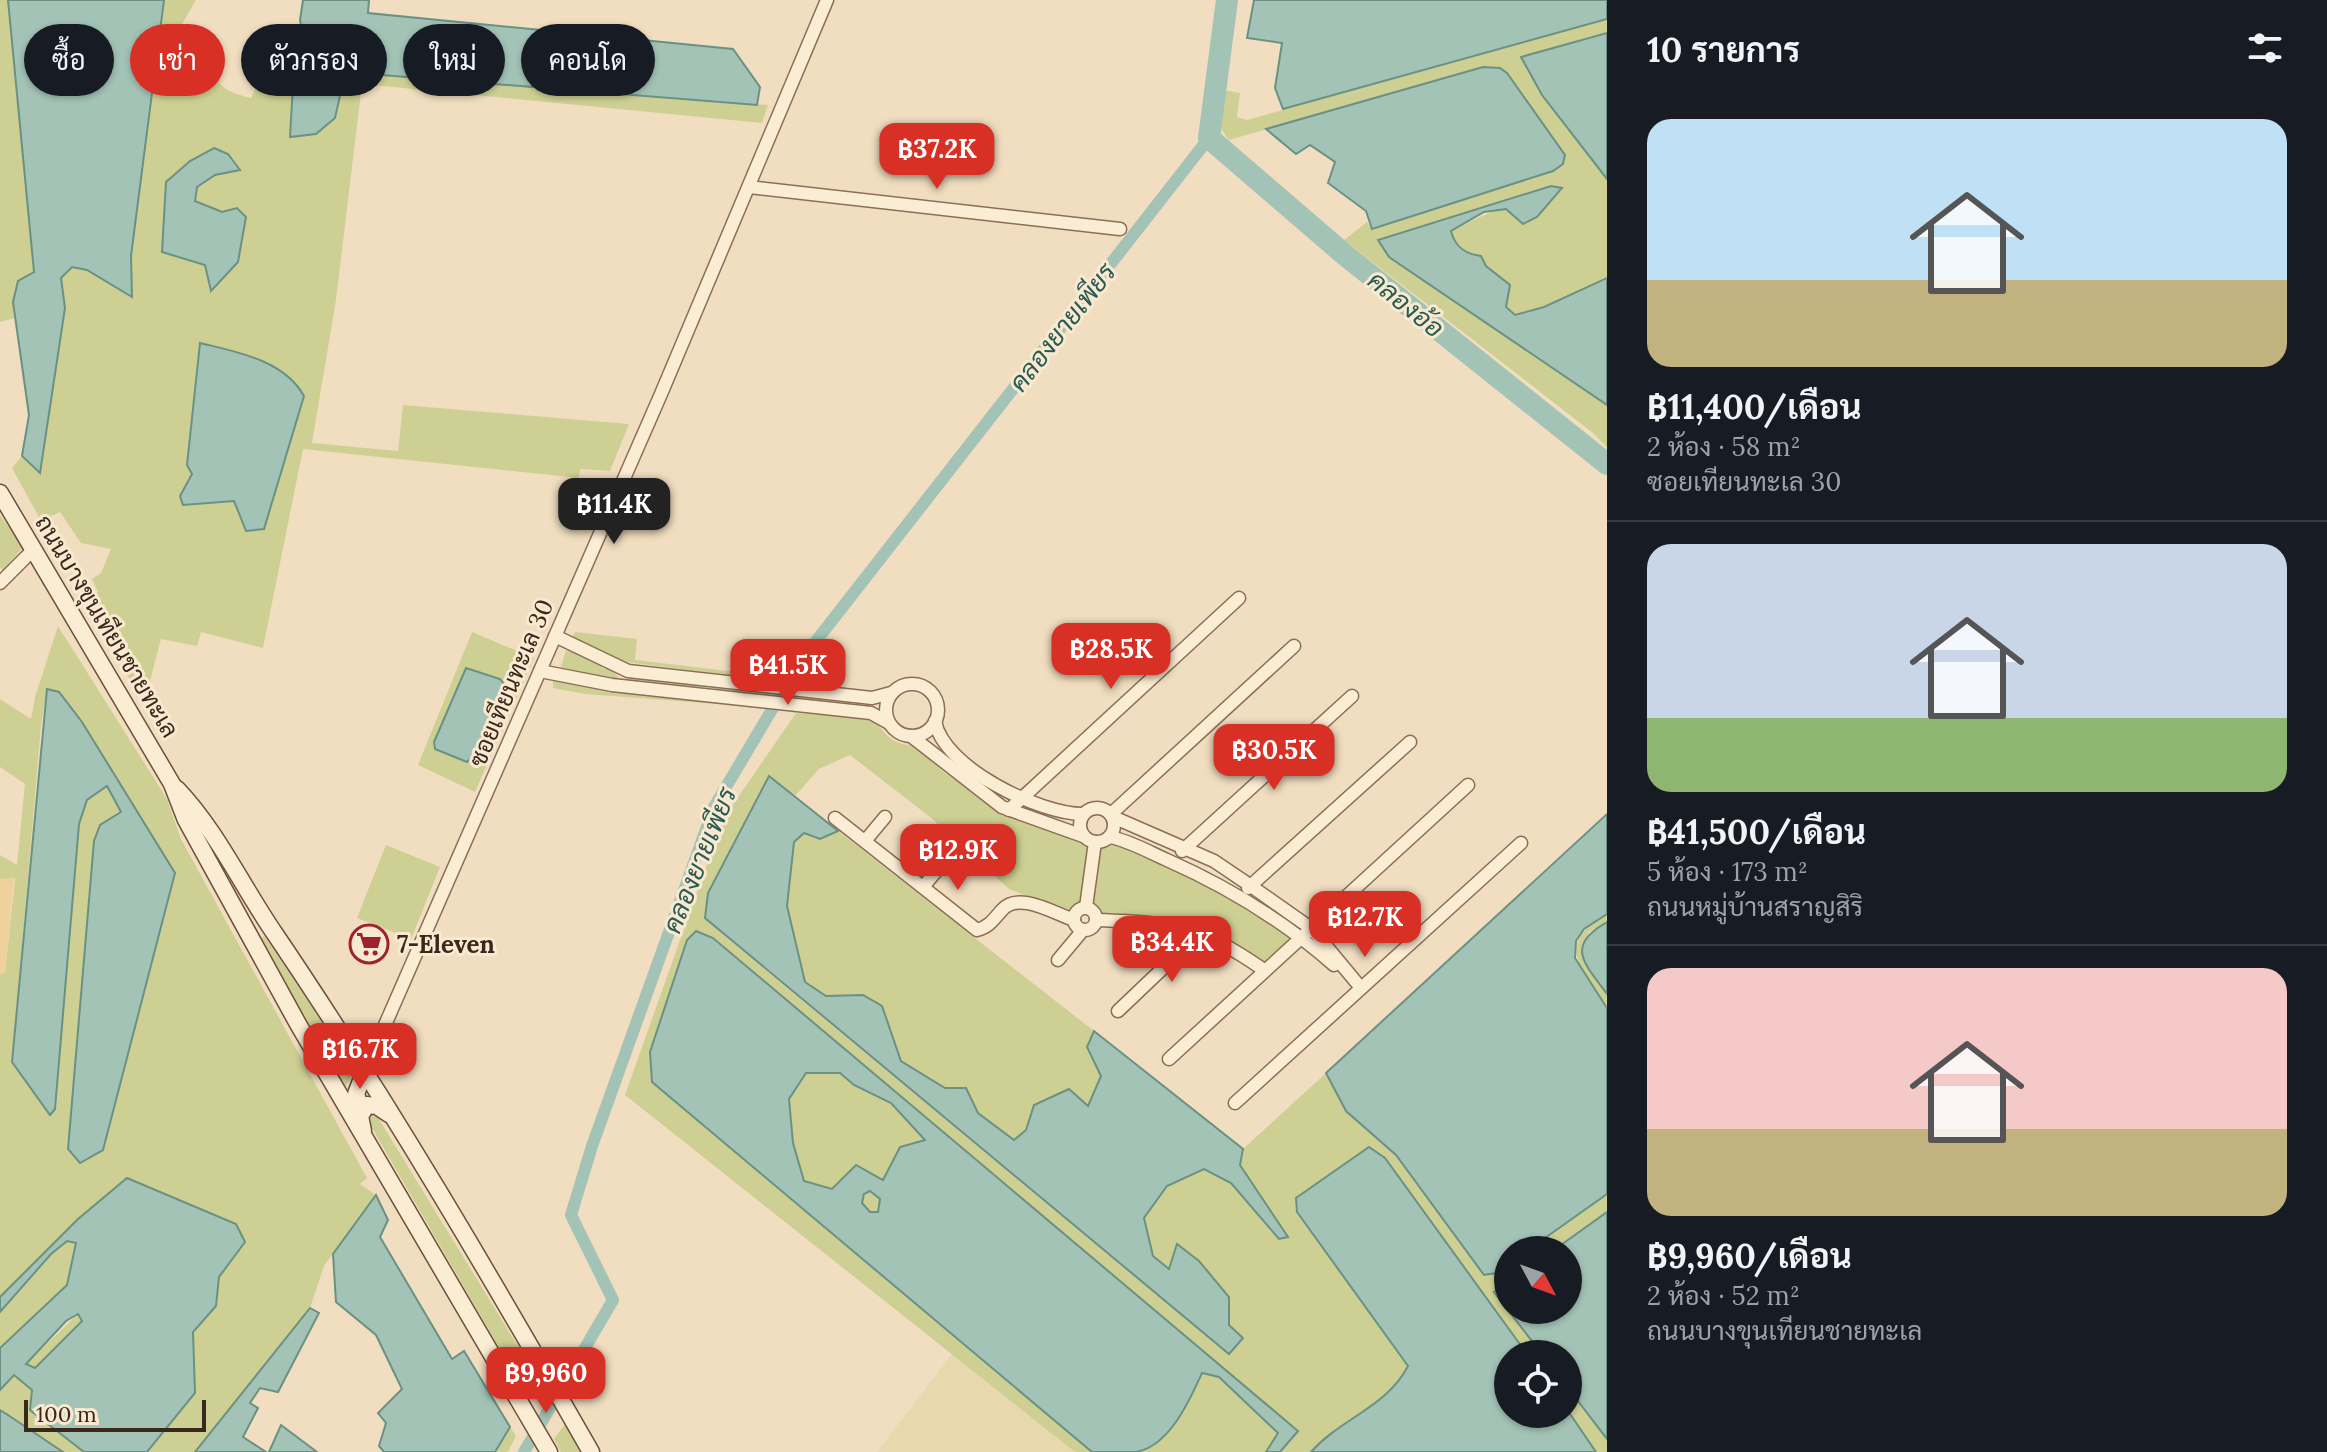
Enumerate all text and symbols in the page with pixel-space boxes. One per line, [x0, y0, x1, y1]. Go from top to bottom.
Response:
chip: ซื้อ [24, 24, 114, 96]
chip: เช่า [130, 24, 225, 96]
chip: ตัวกรอง [241, 24, 387, 96]
chip: ใหม่ [403, 24, 505, 96]
chip: คอนโด [521, 24, 655, 96]
icon: filters [2243, 26, 2287, 70]
text: 10 รายการ [1647, 28, 1800, 71]
pin: ฿37.2K [872, 123, 1002, 191]
text: ฿37.2K [897, 132, 977, 165]
icon: home [1895, 171, 2039, 315]
water label: คลองยายเพียร [1001, 255, 1123, 398]
water label: คลองอ้อ [1361, 263, 1451, 345]
text: ฿11,400/เดือน [1647, 385, 1862, 428]
text: 2 ห้อง · 58 m² [1647, 430, 1800, 463]
text: ซอยเทียนทะเล 30 [1647, 465, 1841, 498]
pin: ฿11.4K [549, 478, 679, 546]
text: ฿11.4K [576, 487, 652, 520]
street label: ถนนบางขุนเทียนชายทะเล [27, 509, 186, 743]
street label: ซอยเทียนทะเล 30 [462, 594, 560, 772]
icon: home [1895, 596, 2039, 740]
pin: ฿28.5K [1046, 623, 1176, 691]
text: ฿28.5K [1069, 632, 1153, 665]
pin: ฿41.5K [723, 639, 853, 707]
text: ฿41.5K [748, 648, 828, 681]
pin: ฿30.5K [1209, 724, 1339, 792]
text: ฿30.5K [1232, 733, 1316, 766]
water label: คลองยายเพียร [655, 781, 744, 938]
text: ฿41,500/เดือน [1647, 810, 1866, 853]
pin: ฿12.9K [893, 824, 1023, 892]
text: ฿12.9K [918, 833, 998, 866]
text: 5 ห้อง · 173 m² [1647, 855, 1808, 888]
text: ถนนหมู่บ้านสราญสิริ [1647, 890, 1863, 923]
pin: ฿12.7K [1300, 891, 1430, 959]
text: ฿12.7K [1327, 900, 1403, 933]
pin: ฿34.4K [1107, 916, 1237, 984]
supermarket icon: 7-Eleven [348, 923, 390, 965]
text: ฿34.4K [1130, 925, 1214, 958]
place label: 7-Eleven [397, 929, 495, 960]
icon: home [1895, 1020, 2039, 1164]
pin: ฿16.7K [295, 1023, 425, 1091]
text: ฿16.7K [321, 1032, 399, 1065]
text: ฿9,960/เดือน [1647, 1234, 1852, 1277]
north arrow [1494, 1236, 1582, 1324]
map controls [1494, 1236, 1582, 1428]
text: 2 ห้อง · 52 m² [1647, 1279, 1800, 1312]
text: ถนนบางขุนเทียนชายทะเล [1647, 1314, 1922, 1347]
button: locate [1494, 1340, 1582, 1428]
pin: ฿9,960 [481, 1347, 611, 1415]
text: ฿9,960 [504, 1356, 588, 1389]
scale bar [24, 1396, 206, 1432]
text: 100 m [36, 1400, 97, 1428]

